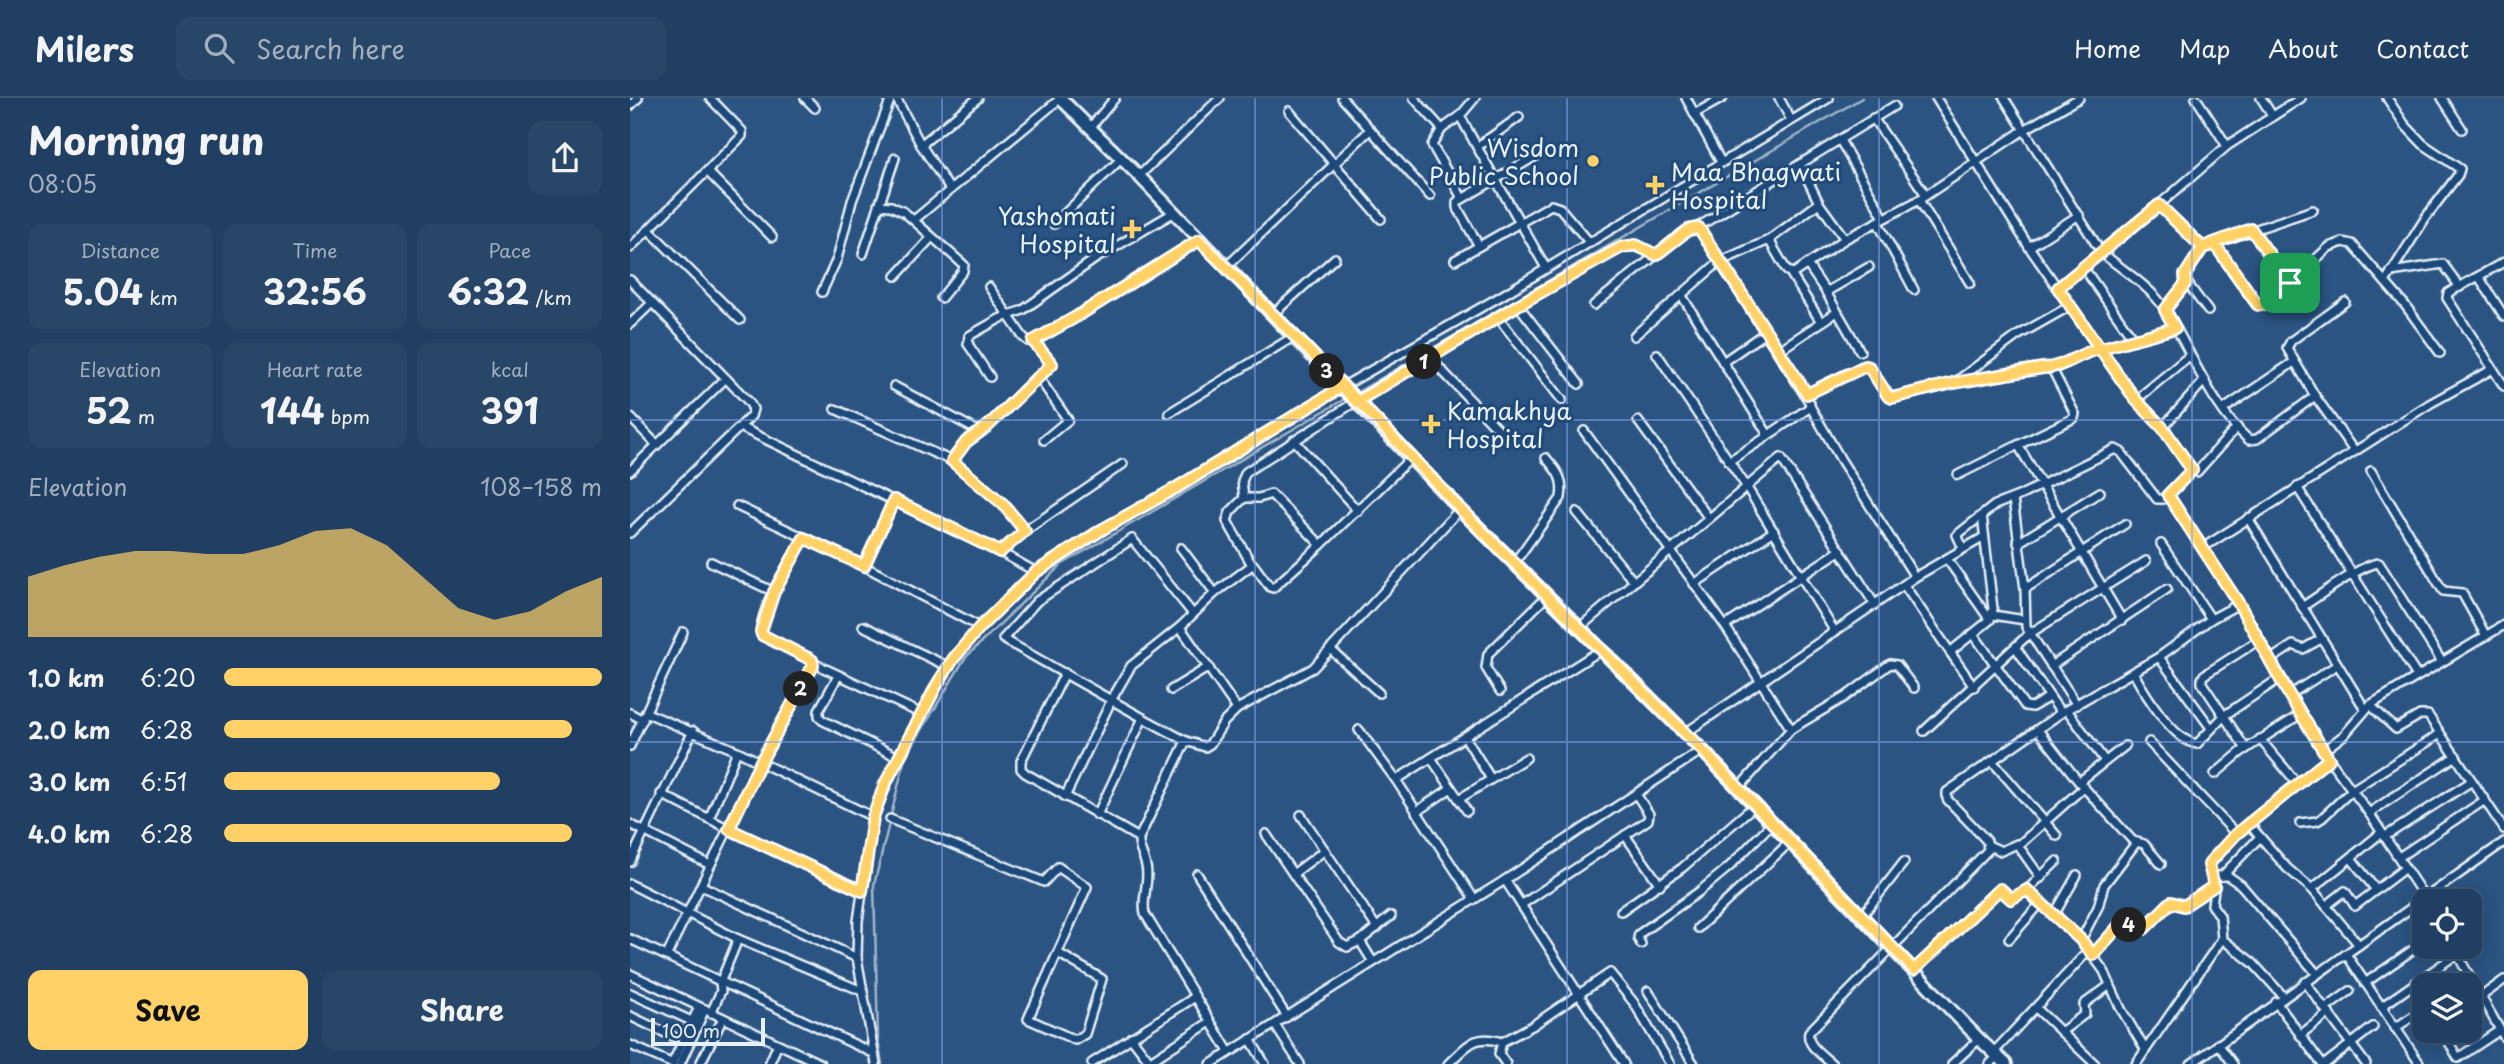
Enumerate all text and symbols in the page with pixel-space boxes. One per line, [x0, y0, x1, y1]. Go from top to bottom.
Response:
search box [176, 17, 666, 80]
text: Milers [35, 23, 134, 73]
icon: search [200, 29, 238, 67]
text: Search here [256, 29, 405, 68]
text: Home [2074, 30, 2141, 66]
text: Map [2179, 30, 2230, 66]
text: About [2268, 30, 2338, 66]
text: Contact [2376, 30, 2469, 66]
text: Morning run [28, 111, 264, 168]
button: share [528, 121, 602, 195]
place label: Wisdom Public School [1429, 129, 1579, 193]
marker: Wisdom Public School [1585, 153, 1601, 169]
place label: Maa Bhagwati Hospital [1671, 153, 1841, 217]
text: 08:05 [28, 166, 97, 201]
marker: Maa Bhagwati Hospital [1645, 175, 1665, 195]
place label: Yashomati Hospital [998, 197, 1116, 261]
marker: Yashomati Hospital [1122, 219, 1142, 239]
text: Distance [80, 236, 160, 264]
text: Time [293, 236, 337, 264]
text: Pace [488, 236, 531, 264]
pin [2260, 253, 2320, 313]
text: 5.04 [63, 264, 143, 317]
text: 32:56 [263, 264, 367, 317]
text: 6:32 [447, 264, 529, 317]
icon: arrive [2271, 264, 2309, 302]
text: km [143, 283, 178, 311]
text: /km [529, 283, 572, 311]
pin: 1 [1406, 344, 1442, 380]
text: 1 [1419, 347, 1428, 375]
pin: 3 [1310, 354, 1344, 388]
text: Elevation [79, 355, 161, 383]
text: Heart rate [267, 355, 363, 383]
text: kcal [491, 355, 529, 383]
text: 3 [1320, 356, 1333, 384]
text: 52 [86, 383, 131, 436]
text: 144 [260, 383, 325, 436]
text: 391 [481, 383, 539, 436]
place label: Kamakhya Hospital [1447, 392, 1572, 456]
text: m [131, 402, 155, 430]
text: bpm [325, 402, 370, 430]
marker: Kamakhya Hospital [1421, 414, 1441, 434]
text: Elevation [28, 469, 127, 504]
text: 108–158 m [480, 469, 602, 504]
text: 1.0 km [28, 660, 105, 695]
text: 6:20 [140, 660, 196, 695]
pin: 2 [784, 672, 818, 706]
text: 2 [794, 674, 807, 702]
text: 2.0 km [28, 712, 110, 747]
text: 6:28 [140, 712, 193, 747]
text: 3.0 km [28, 764, 110, 799]
text: 6:51 [140, 764, 187, 799]
text: 4.0 km [28, 816, 111, 851]
text: 6:28 [140, 816, 193, 851]
map controls [2412, 889, 2482, 1043]
button: locate [2412, 889, 2482, 959]
pin: 4 [2112, 908, 2146, 942]
text: 4 [2122, 910, 2135, 938]
button: Save [28, 970, 308, 1050]
button: Share [322, 970, 602, 1050]
button: layers [2412, 973, 2482, 1043]
scale bar [651, 1015, 765, 1047]
text: 100 m [662, 1016, 720, 1044]

